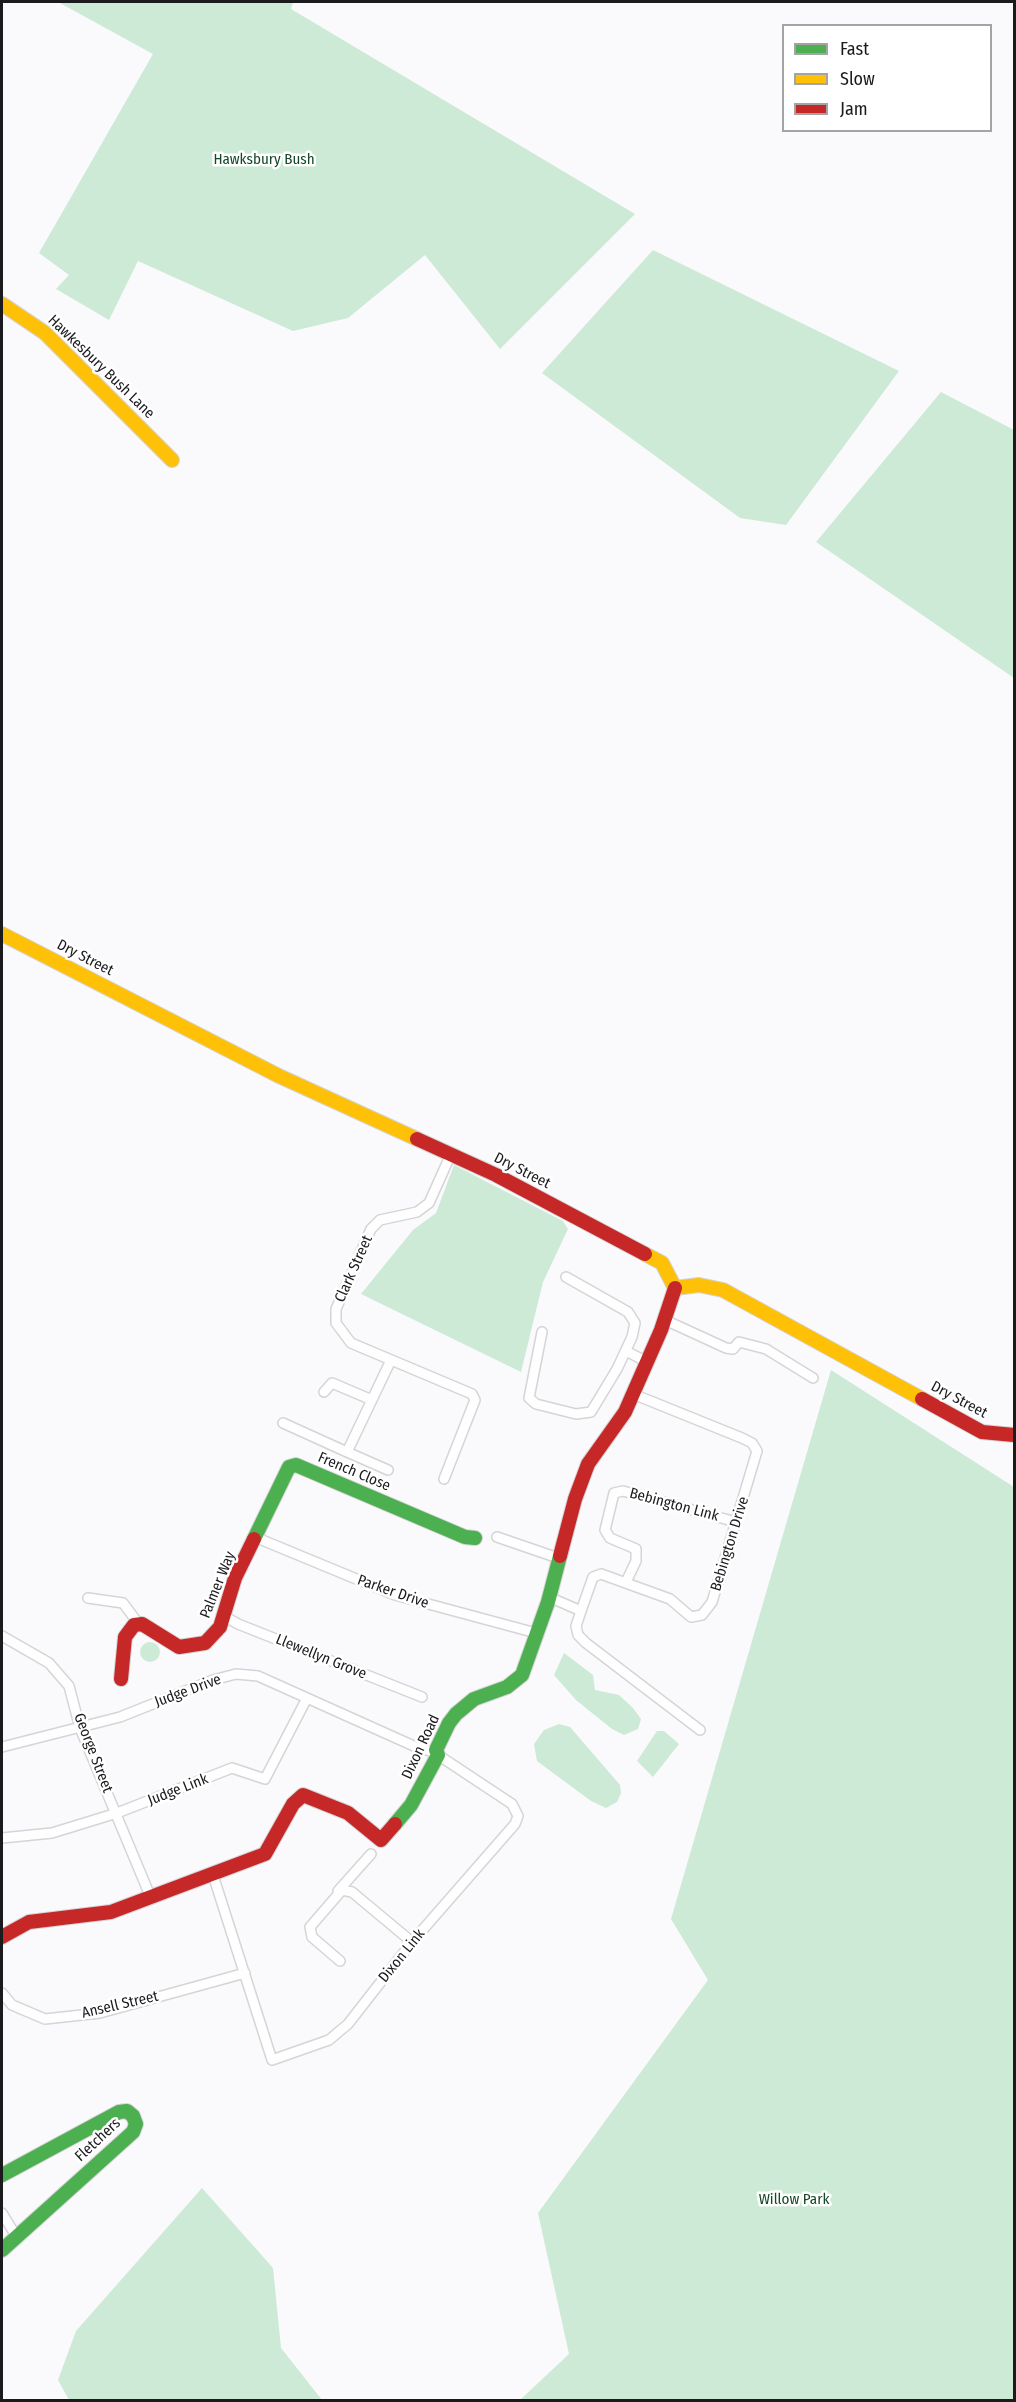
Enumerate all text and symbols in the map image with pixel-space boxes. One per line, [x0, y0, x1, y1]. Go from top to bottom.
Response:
legend [782, 24, 992, 132]
text: Fast [840, 38, 869, 60]
text: Slow [840, 68, 875, 90]
text: Jam [840, 98, 868, 120]
park label: Hawksbury Bush [213, 151, 315, 169]
street label: Hawkesbury Bush Lane [44, 311, 158, 423]
street label: Dry Street [54, 936, 116, 980]
street label: Dry Street [491, 1149, 553, 1193]
street label: Clark Street [331, 1233, 377, 1305]
street label: Dry Street [928, 1378, 990, 1422]
street label: French Close [315, 1449, 393, 1495]
street label: Bebington Link [627, 1484, 721, 1526]
street label: Bebington Drive [707, 1494, 753, 1594]
street label: Palmer Way [196, 1549, 240, 1621]
street label: Parker Drive [355, 1571, 431, 1613]
street label: Llewellyn Grove [273, 1631, 369, 1683]
street label: Judge Drive [152, 1671, 224, 1711]
street label: George Street [70, 1711, 116, 1795]
street label: Dixon Road [398, 1712, 444, 1782]
street label: Judge Link [145, 1770, 211, 1810]
street label: Dixon Link [375, 1926, 429, 1986]
street label: Ansell Street [80, 1987, 160, 2023]
street label: Fletchers [72, 2114, 124, 2166]
park label: Willow Park [759, 2191, 829, 2209]

